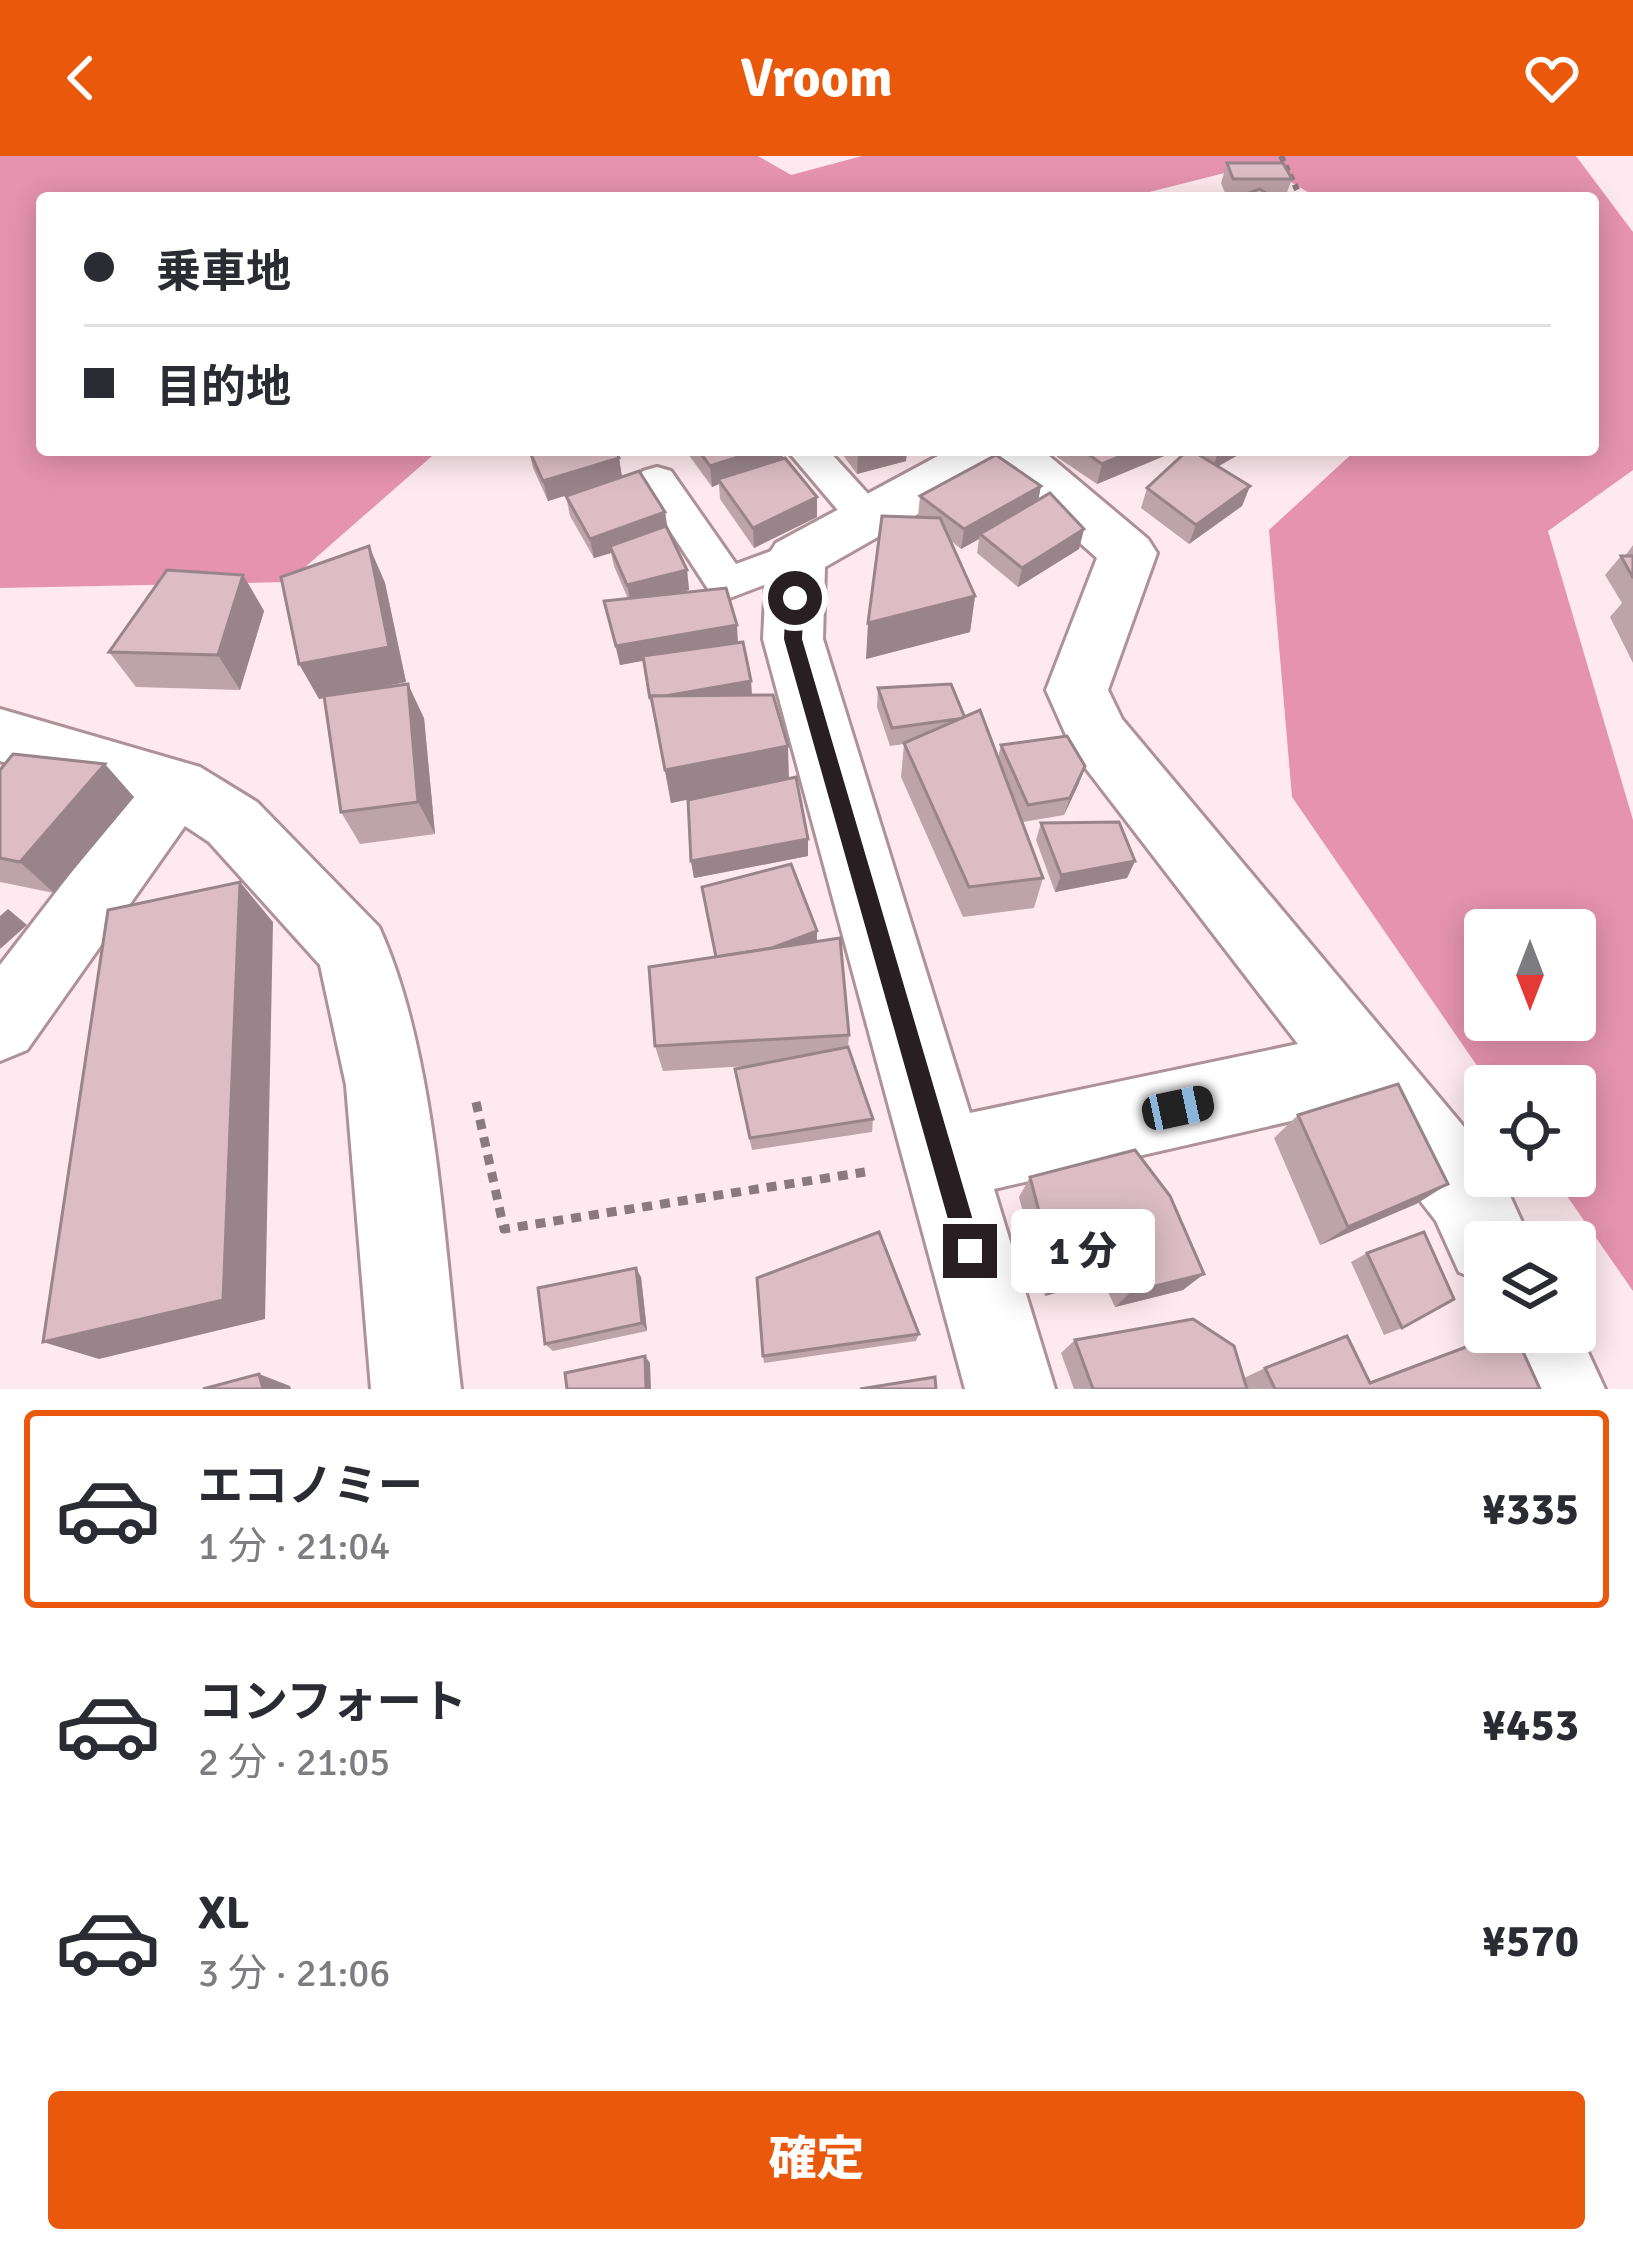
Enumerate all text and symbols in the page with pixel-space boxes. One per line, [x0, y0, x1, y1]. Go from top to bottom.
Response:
icon: back [48, 45, 114, 111]
text: Vroom [740, 45, 893, 112]
icon: heart [1519, 45, 1585, 111]
text: 乗車地 [156, 245, 291, 300]
text: 目的地 [156, 360, 291, 415]
route start [768, 571, 822, 625]
north arrow [1464, 909, 1596, 1041]
map controls [1464, 909, 1596, 1353]
button: locate [1464, 1065, 1596, 1197]
car [1139, 1083, 1217, 1133]
callout: 1 分 [1012, 1209, 1156, 1293]
button: layers [1464, 1221, 1596, 1353]
route end [943, 1224, 997, 1278]
text: 1 分 [1049, 1227, 1117, 1275]
icon: car [54, 1455, 162, 1563]
text: エコノミー [198, 1459, 423, 1514]
text: ¥335 [1482, 1482, 1579, 1537]
text: 1 分 · 21:04 [198, 1522, 390, 1570]
icon: car [54, 1671, 162, 1779]
text: コンフォート [198, 1675, 467, 1730]
text: ¥453 [1482, 1698, 1579, 1753]
text: 2 分 · 21:05 [198, 1738, 390, 1786]
text: XL [198, 1886, 249, 1941]
icon: car [54, 1887, 162, 1995]
text: ¥570 [1482, 1914, 1579, 1969]
text: 3 分 · 21:06 [198, 1949, 390, 1997]
button: 確定 [48, 2091, 1585, 2229]

